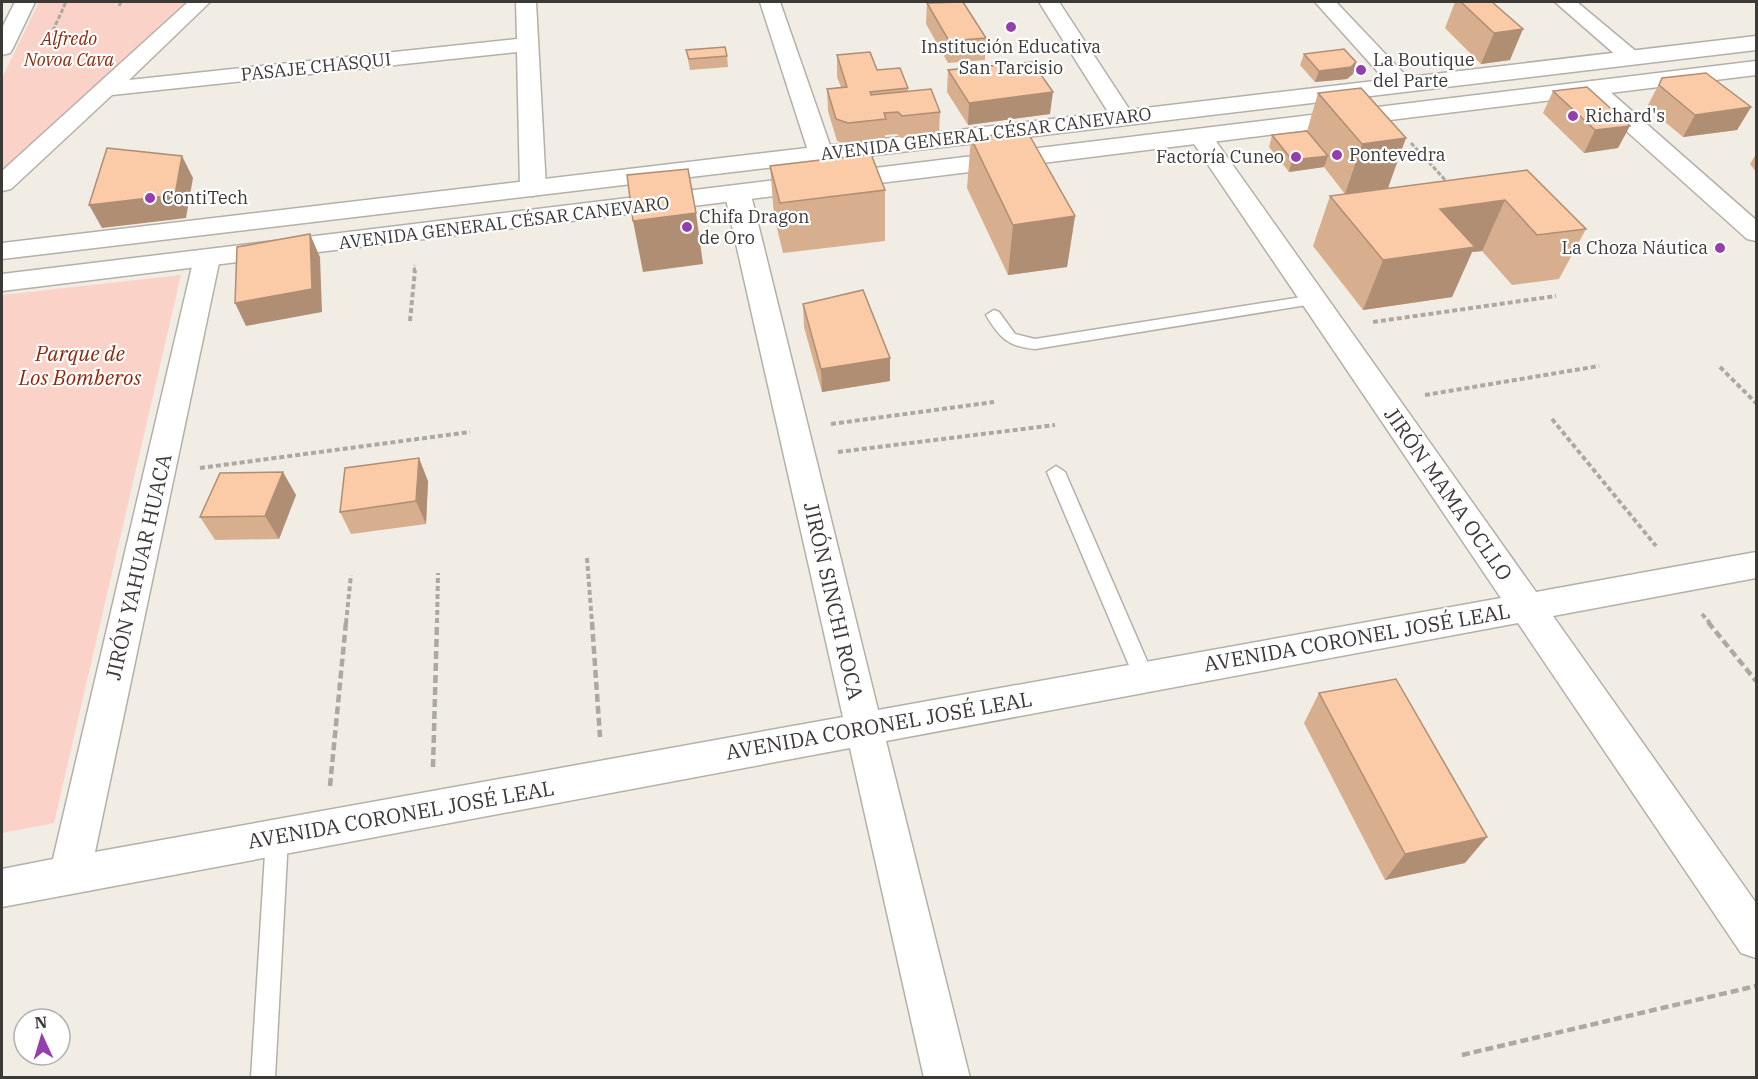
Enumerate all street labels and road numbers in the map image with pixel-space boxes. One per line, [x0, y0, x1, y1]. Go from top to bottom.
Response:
street label: PASAJE CHASQUI [240, 47, 392, 86]
street label: AVENIDA GENERAL CÉSAR CANEVARO [819, 102, 1153, 165]
street label: AVENIDA GENERAL CÉSAR CANEVARO [337, 191, 671, 254]
street label: JIRÓN MAMA OCLLO [1378, 401, 1519, 586]
street label: JIRÓN YAHUAR HUACA [98, 450, 178, 683]
street label: JIRÓN SINCHI ROCA [798, 499, 870, 703]
street label: AVENIDA CORONEL JOSÉ LEAL [1201, 596, 1512, 678]
street label: AVENIDA CORONEL JOSÉ LEAL [723, 684, 1034, 766]
street label: AVENIDA CORONEL JOSÉ LEAL [245, 773, 556, 855]

